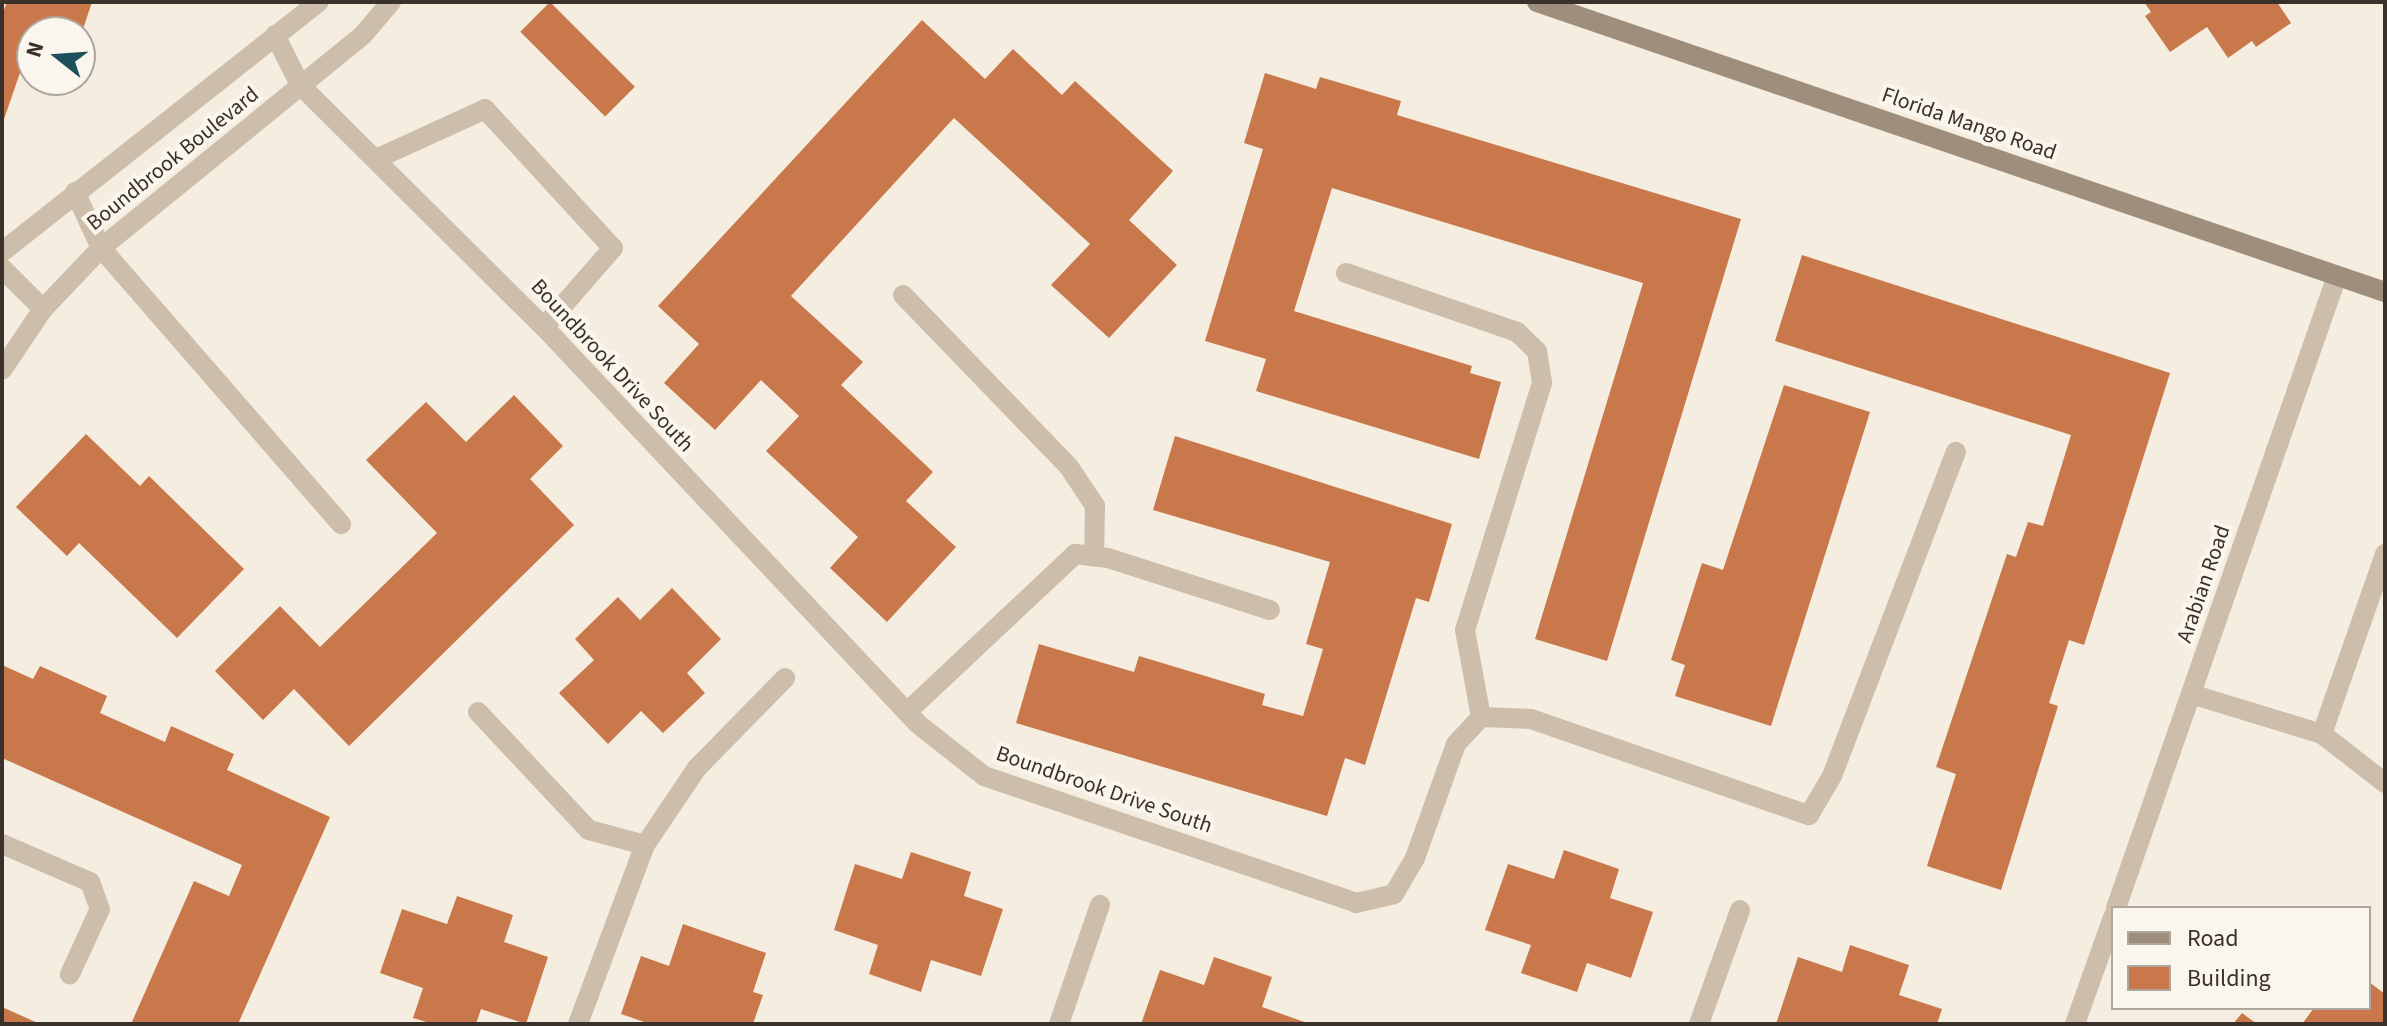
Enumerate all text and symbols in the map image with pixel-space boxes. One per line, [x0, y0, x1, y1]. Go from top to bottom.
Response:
north arrow [16, 16, 96, 96]
text: N [18, 38, 52, 61]
street label: Boundbrook Boulevard [82, 81, 264, 237]
street label: Florida Mango Road [1878, 82, 2060, 166]
street label: Boundbrook Drive South [525, 274, 699, 458]
street label: Arabian Road [2172, 522, 2236, 646]
street label: Boundbrook Drive South [992, 741, 1216, 839]
legend [2111, 906, 2371, 1010]
text: Road [2187, 921, 2239, 956]
text: Building [2187, 961, 2271, 996]

